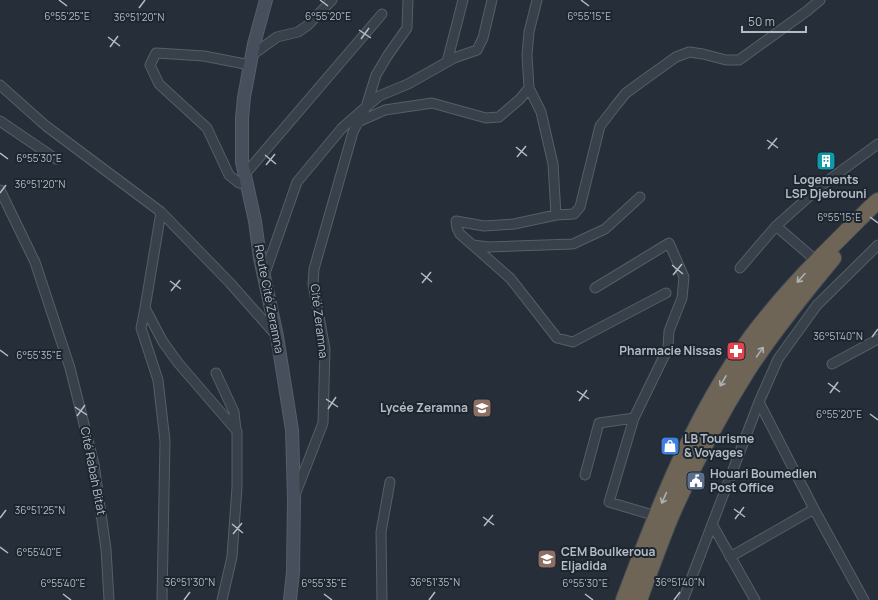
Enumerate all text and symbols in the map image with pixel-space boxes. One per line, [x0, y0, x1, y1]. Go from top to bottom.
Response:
scale bar [742, 8, 806, 34]
text: 6°55'25"E [44, 9, 90, 23]
text: 6°55'20"E [305, 9, 351, 23]
text: 6°55'15"E [567, 9, 611, 23]
text: 36°51'20"N [114, 10, 164, 24]
text: 50 m [748, 13, 775, 30]
building icon: Logements LSP Djebrouni [815, 150, 837, 172]
text: 6°55'30"E [16, 151, 62, 165]
place label: Logements LSP Djebrouni [785, 171, 867, 202]
text: 36°51'20"N [15, 177, 65, 191]
text: 6°55'15"E [817, 210, 861, 224]
street label: Route Cité Zeramna [251, 243, 288, 355]
one-way arrow [796, 273, 806, 283]
street label: Cité Zeramna [307, 283, 332, 359]
text: 36°51'40"N [813, 329, 863, 343]
pharmacy icon: Pharmacie Nissas [725, 340, 747, 362]
place label: Pharmacie Nissas [619, 342, 722, 359]
one-way arrow [756, 347, 764, 358]
text: 6°55'35"E [16, 348, 62, 362]
one-way arrow [718, 375, 726, 387]
school or university icon: Lycée Zeramna [471, 397, 493, 419]
place label: Lycée Zeramna [380, 399, 468, 416]
text: 6°55'20"E [816, 407, 862, 421]
street label: Cité Rabah Bitat [77, 425, 110, 517]
place label: LB Tourisme & Voyages [684, 430, 754, 461]
shop icon: LB Tourisme & Voyages [659, 435, 681, 457]
place label: Houari Boumedien Post Office [710, 465, 817, 496]
public building icon: Houari Boumedien Post Office [685, 470, 707, 492]
one-way arrow [660, 491, 668, 503]
text: 36°51'25"N [15, 503, 65, 517]
place label: CEM Boulkeroua Eljadida [561, 543, 656, 574]
text: 6°55'40"E [17, 545, 62, 559]
school or university icon: CEM Boulkeroua Eljadida [536, 548, 558, 570]
text: 36°51'30"N [165, 575, 215, 589]
text: 36°51'35"N [410, 575, 460, 589]
text: 36°51'40"N [655, 575, 705, 589]
text: 6°55'40"E [41, 576, 86, 590]
text: 6°55'35"E [301, 576, 347, 590]
text: 6°55'30"E [562, 576, 608, 590]

